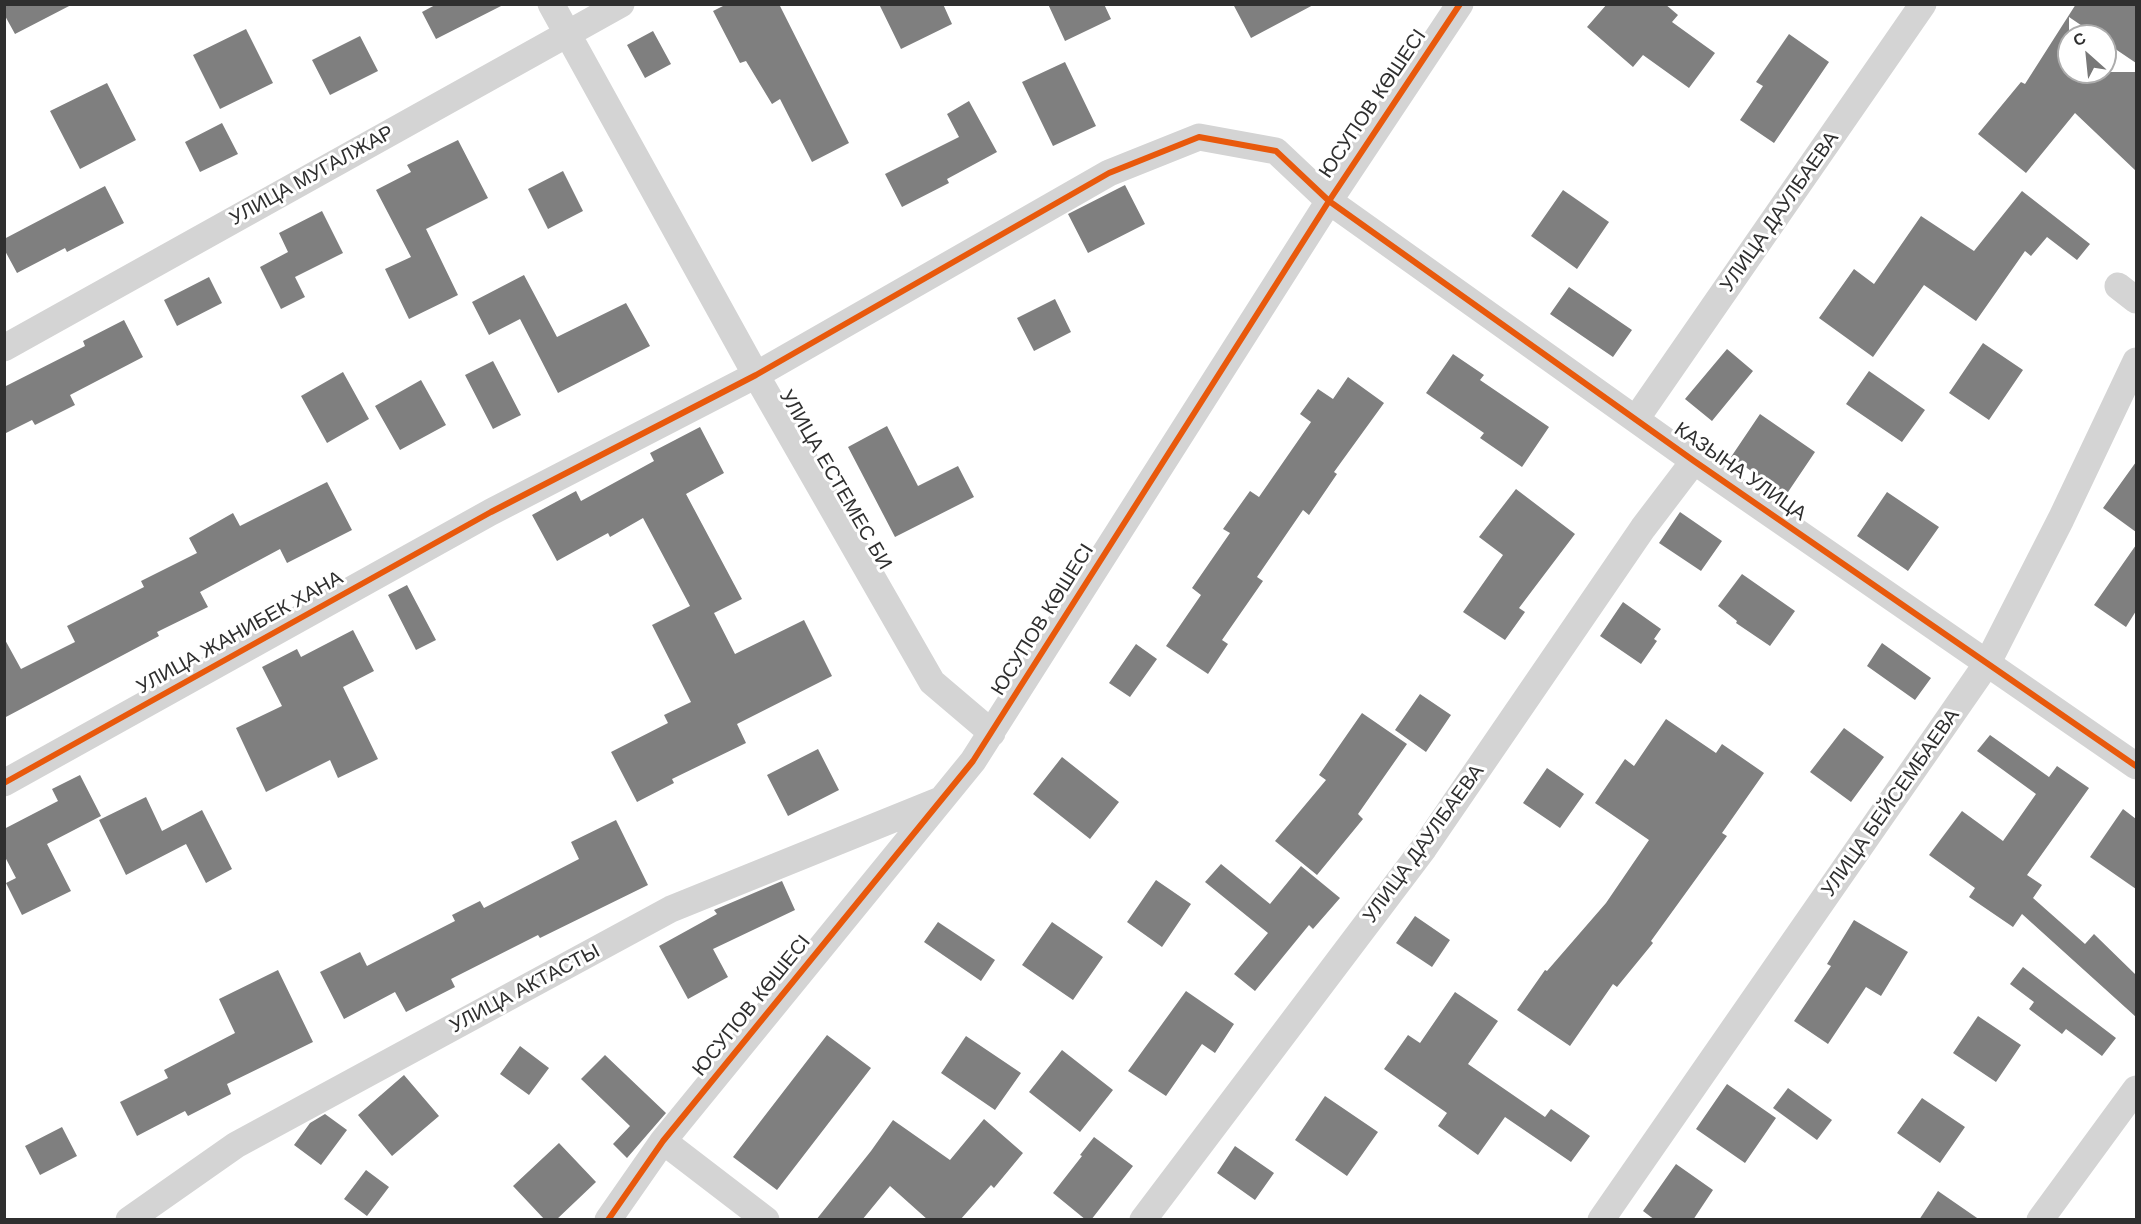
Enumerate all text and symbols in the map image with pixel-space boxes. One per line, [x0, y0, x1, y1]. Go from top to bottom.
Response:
north arrow [2057, 24, 2117, 84]
street label: ЮСУПОВ КӨШЕСІ [1314, 25, 1432, 183]
text: С [2070, 29, 2089, 49]
street label: УЛИЦА МУГАЛЖАР [226, 121, 398, 231]
street label: УЛИЦА ДАУЛБАЕВА [1716, 127, 1844, 297]
street label: УЛИЦА ЕСТЕМЕС БИ [774, 386, 896, 574]
street label: КАЗЫНА УЛИЦА [1669, 418, 1811, 526]
street label: ЮСУПОВ КӨШЕСІ [987, 540, 1099, 700]
street label: УЛИЦА ЖАНИБЕК ХАНА [133, 566, 347, 700]
street label: УЛИЦА БЕЙСЕМБАЕВА [1817, 704, 1965, 902]
street label: УЛИЦА ДАУЛБАЕВА [1359, 760, 1489, 928]
street label: ЮСУПОВ КӨШЕСІ [688, 931, 816, 1081]
street label: УЛИЦА АКТАСТЫ [446, 939, 604, 1039]

